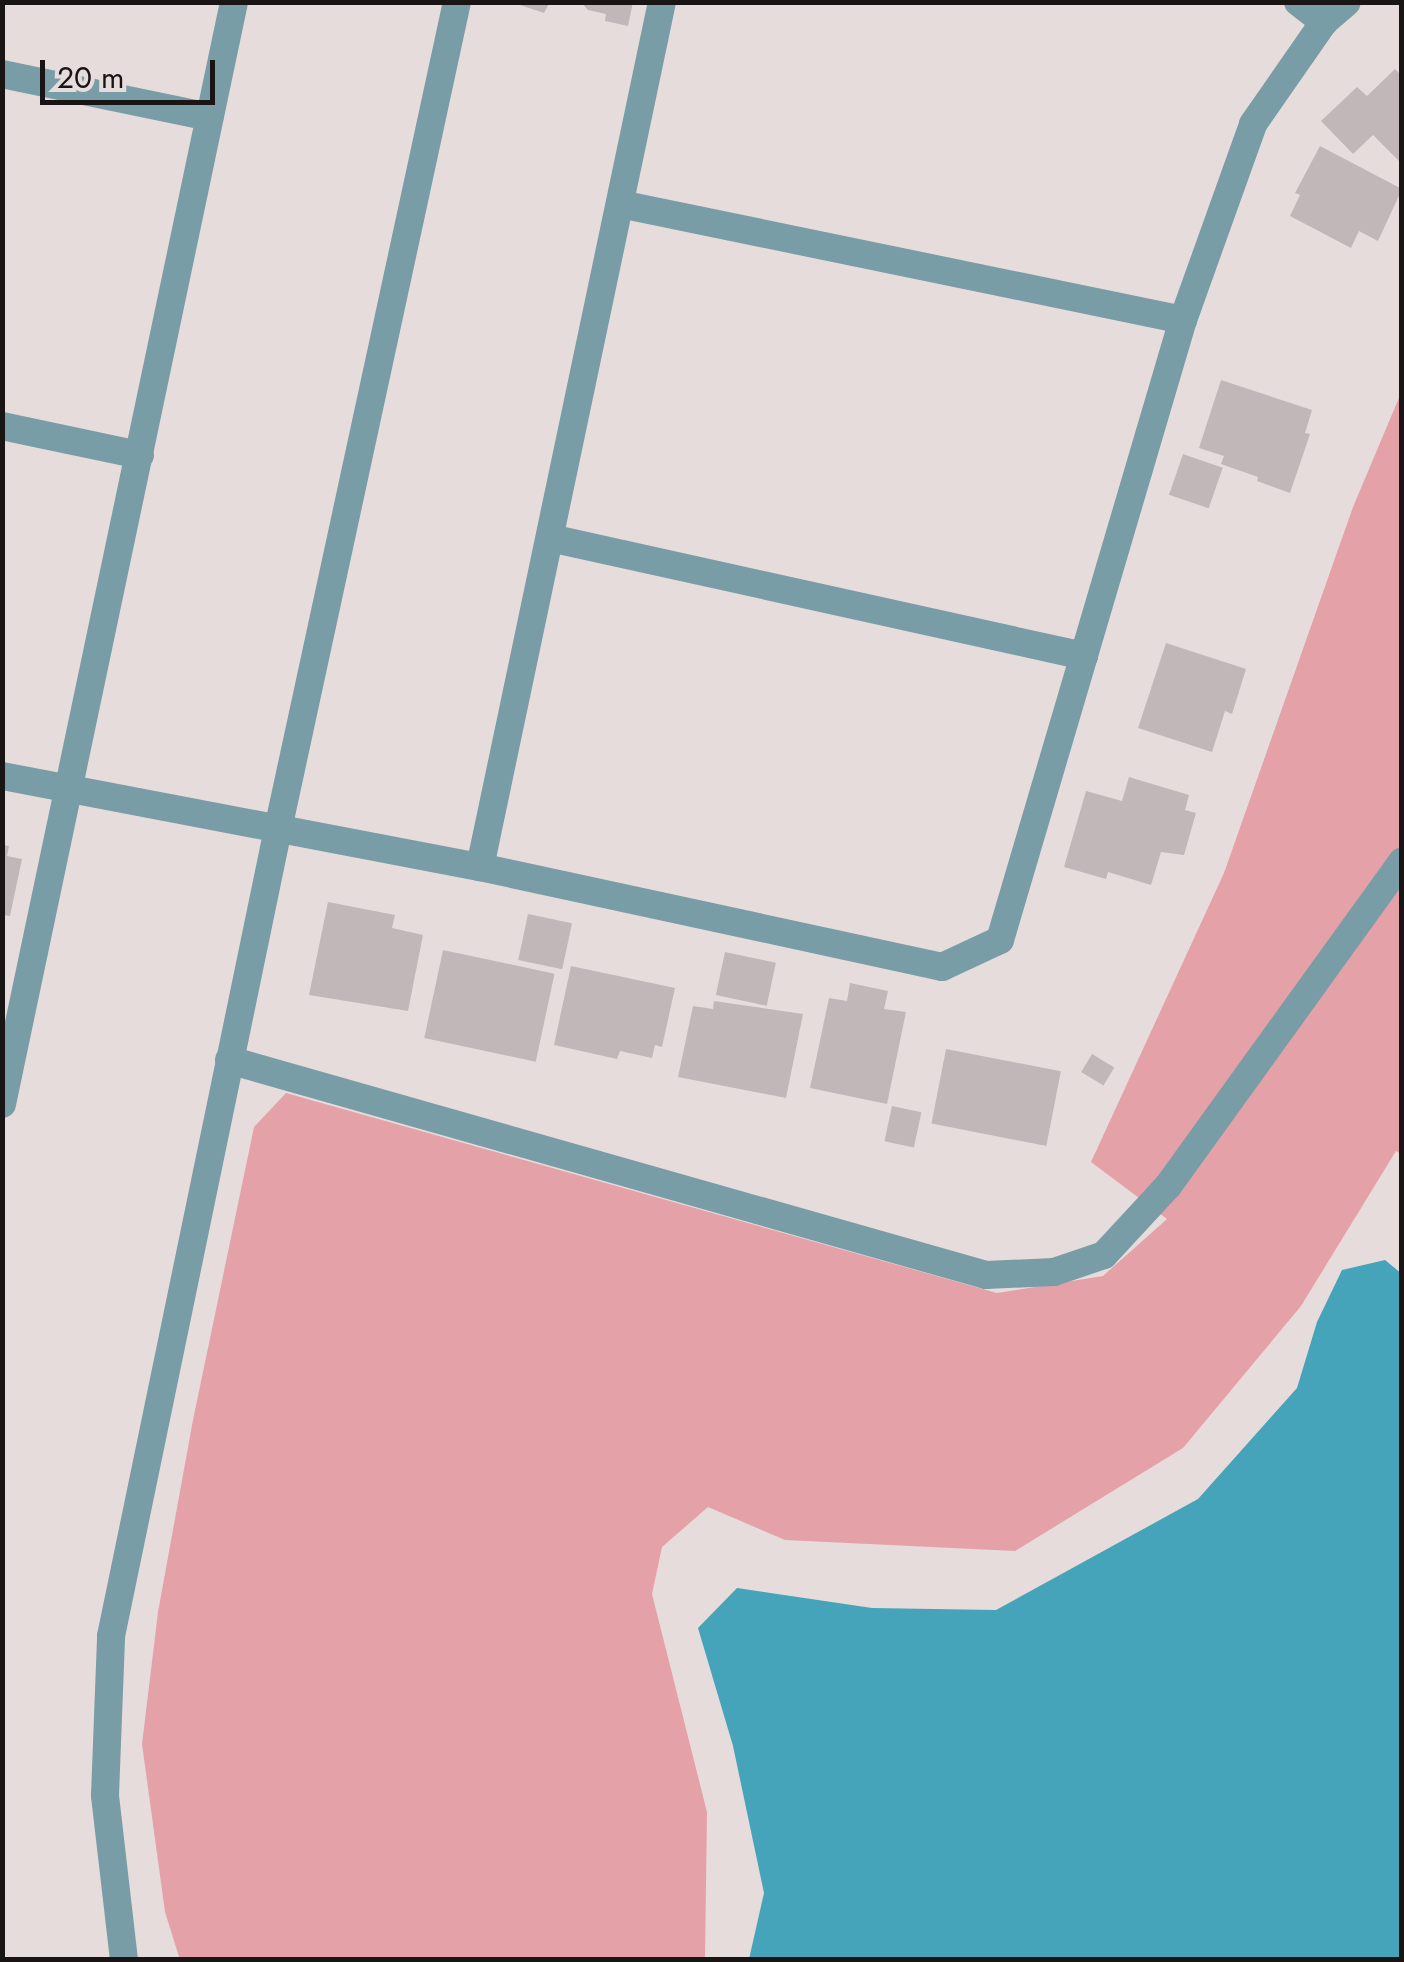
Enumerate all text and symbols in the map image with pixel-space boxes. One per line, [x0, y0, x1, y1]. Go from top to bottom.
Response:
scale bar [45, 40, 220, 102]
text: 20 m [57, 56, 124, 99]

